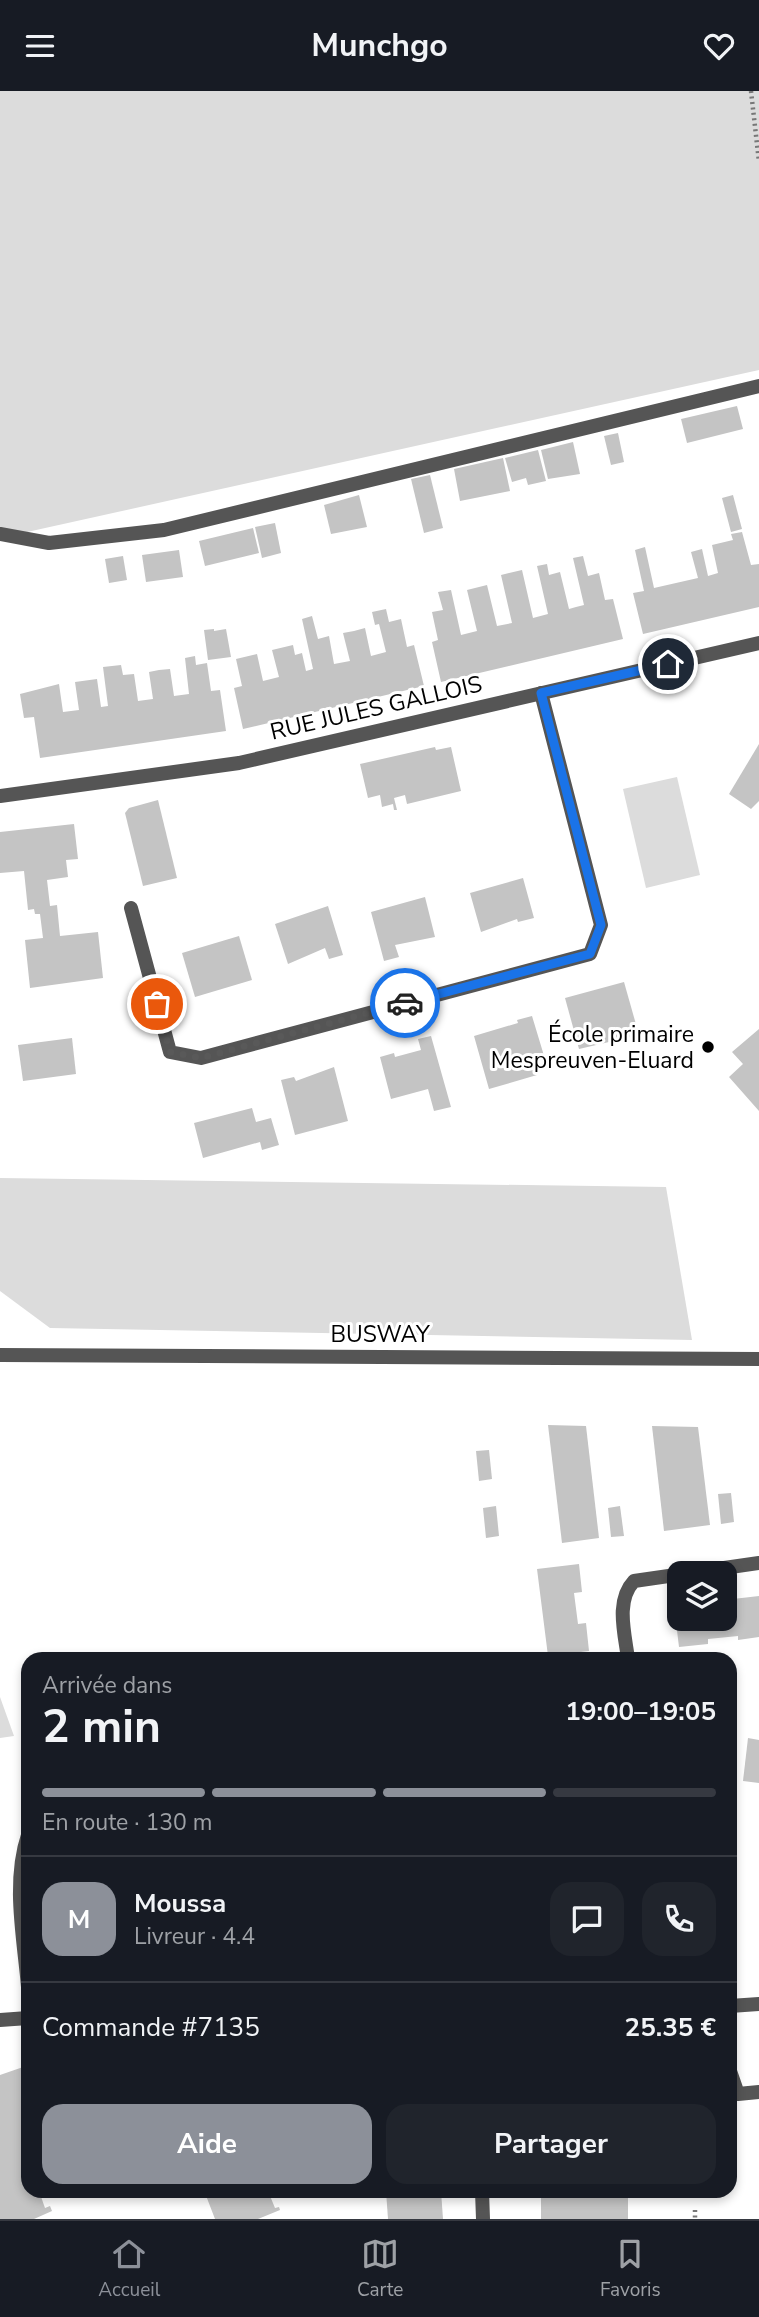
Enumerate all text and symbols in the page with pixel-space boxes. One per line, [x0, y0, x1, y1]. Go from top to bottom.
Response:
text: Munchgo [311, 24, 448, 67]
icon: menu [21, 27, 59, 65]
icon: heart [700, 27, 738, 65]
pin [638, 634, 698, 694]
icon: home [649, 645, 687, 683]
street label: RUE JULES GALLOIS [267, 669, 485, 747]
courier [370, 968, 440, 1038]
pin [127, 974, 187, 1034]
icon: car [386, 984, 424, 1022]
icon: bag [138, 985, 176, 1023]
place label: École primaire Mespreuven-Eluard [491, 1019, 694, 1076]
marker: École primaire Mespreuven-Eluard [700, 1039, 716, 1055]
street label: BUSWAY [330, 1319, 430, 1350]
map controls [667, 1561, 737, 1631]
button: layers [667, 1561, 737, 1631]
text: Arrivée dans [42, 1670, 172, 1701]
text: 19:00–19:05 [565, 1694, 716, 1729]
text: 2 min [42, 1695, 161, 1758]
text: En route · 130 m [42, 1807, 212, 1838]
button: chat [550, 1882, 624, 1956]
button: phone [642, 1882, 716, 1956]
text: Moussa [134, 1886, 226, 1921]
text: M [68, 1902, 90, 1937]
text: Livreur · 4.4 [134, 1921, 255, 1952]
text: Commande #7135 [42, 2010, 260, 2045]
text: 25.35 € [625, 2010, 716, 2045]
button: Aide [42, 2104, 372, 2184]
button: Partager [386, 2104, 716, 2184]
tab: Accueil [98, 2235, 160, 2303]
tab: Carte [357, 2235, 403, 2303]
tab: Favoris [600, 2235, 661, 2303]

